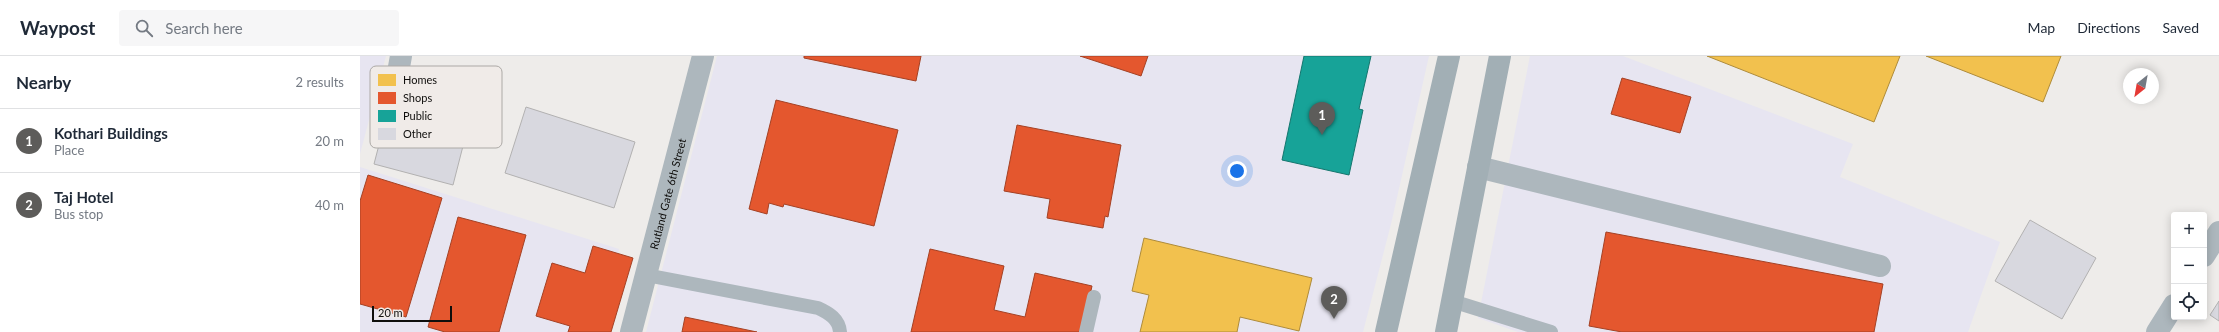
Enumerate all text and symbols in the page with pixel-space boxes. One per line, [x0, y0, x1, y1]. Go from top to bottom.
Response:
search box [119, 10, 399, 46]
text: Waypost [20, 16, 95, 39]
icon: search [133, 17, 155, 39]
text: Search here [165, 19, 243, 37]
text: Map [2028, 19, 2055, 36]
text: Directions [2077, 19, 2140, 36]
text: Saved [2162, 19, 2199, 36]
legend [370, 66, 502, 148]
north arrow [2123, 68, 2159, 104]
text: Nearby [16, 72, 71, 93]
text: Homes [403, 73, 437, 86]
text: 2 results [296, 74, 344, 90]
text: Shops [403, 91, 432, 104]
pin: 1 [1309, 102, 1335, 135]
text: Public [403, 109, 432, 122]
text: Kothari Buildings [54, 124, 168, 142]
text: Other [403, 127, 432, 140]
text: 1 [25, 133, 33, 149]
text: 20 m [315, 133, 344, 149]
street label: Rutland Gate 6th Street [646, 137, 688, 251]
text: Place [54, 142, 84, 158]
your location [1227, 161, 1247, 181]
text: Taj Hotel [54, 188, 113, 206]
text: 2 [25, 197, 33, 213]
text: 40 m [315, 197, 344, 213]
text: Bus stop [54, 206, 103, 222]
map controls [2171, 212, 2207, 320]
button: + [2171, 212, 2207, 248]
button: − [2171, 248, 2207, 284]
button: locate [2171, 284, 2207, 320]
pin: 2 [1321, 286, 1347, 319]
scale bar [372, 304, 452, 323]
text: 20 m [378, 306, 403, 319]

